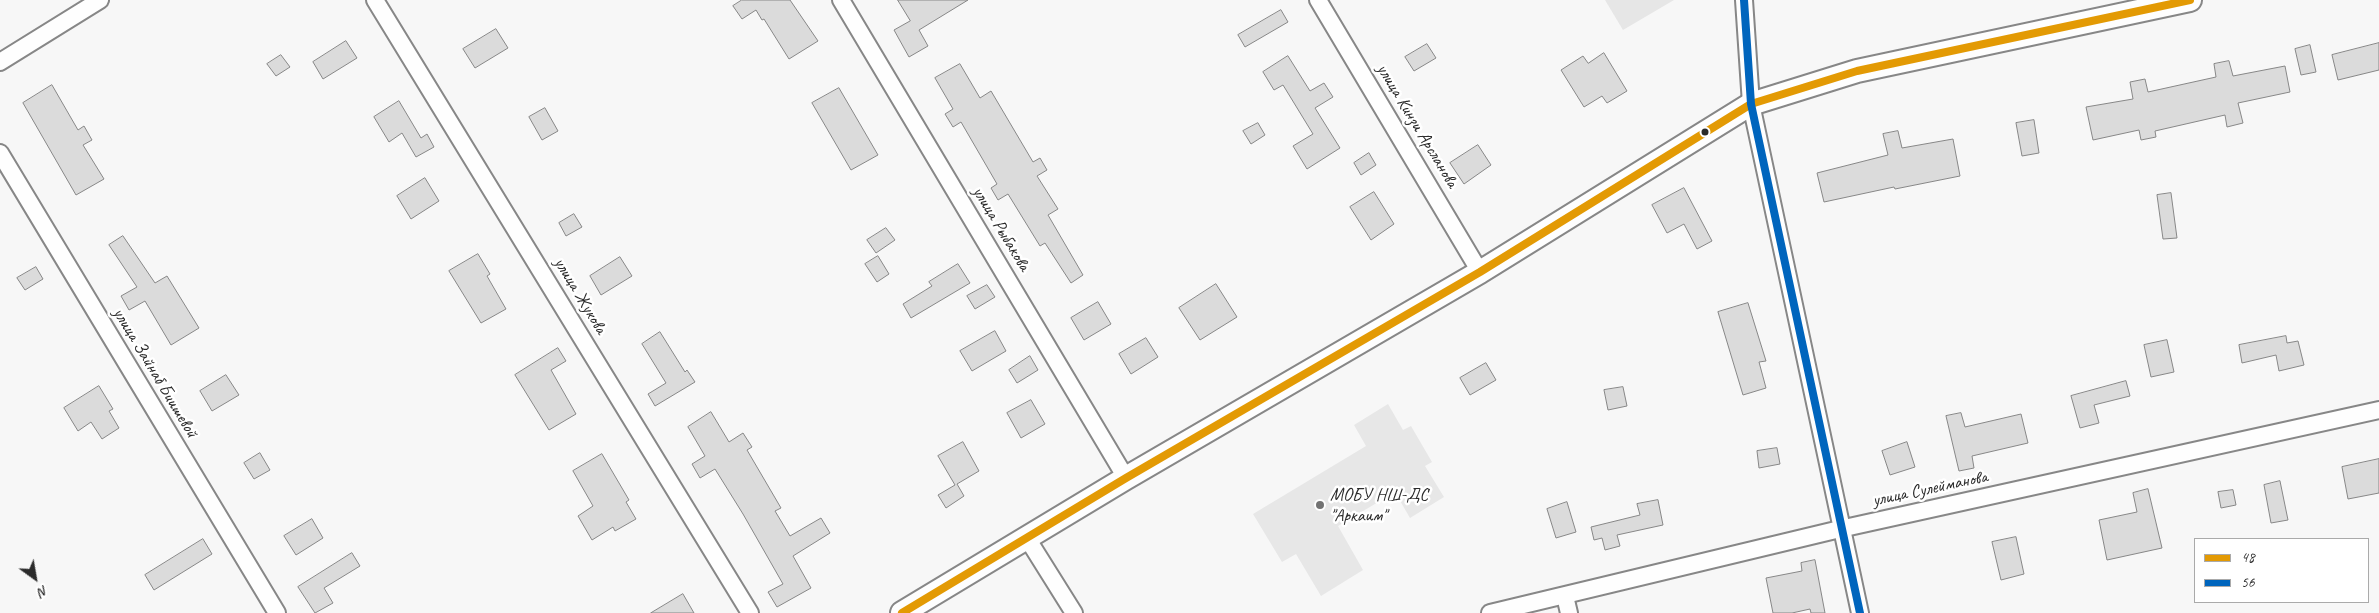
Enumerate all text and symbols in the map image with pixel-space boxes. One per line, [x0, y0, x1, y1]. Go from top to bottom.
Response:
street label: улица Кинзи Арсланова [1371, 60, 1463, 192]
unlabelled marker [1700, 127, 1710, 137]
street label: улица Рыбакова [967, 183, 1035, 275]
street label: улица Жукова [549, 254, 611, 338]
street label: улица Зайнаб Биишевой [108, 304, 202, 442]
street label: улица Сулейманова [1871, 466, 1989, 512]
place label: МОБУ НШ-ДС "Аркаим" [1330, 484, 1428, 526]
marker: МОБУ НШ-ДС "Аркаим" [1314, 499, 1326, 511]
legend [2194, 538, 2369, 603]
text: 48 [2241, 548, 2255, 567]
north arrow [10, 553, 60, 603]
text: 56 [2241, 573, 2255, 592]
text: N [35, 582, 51, 601]

